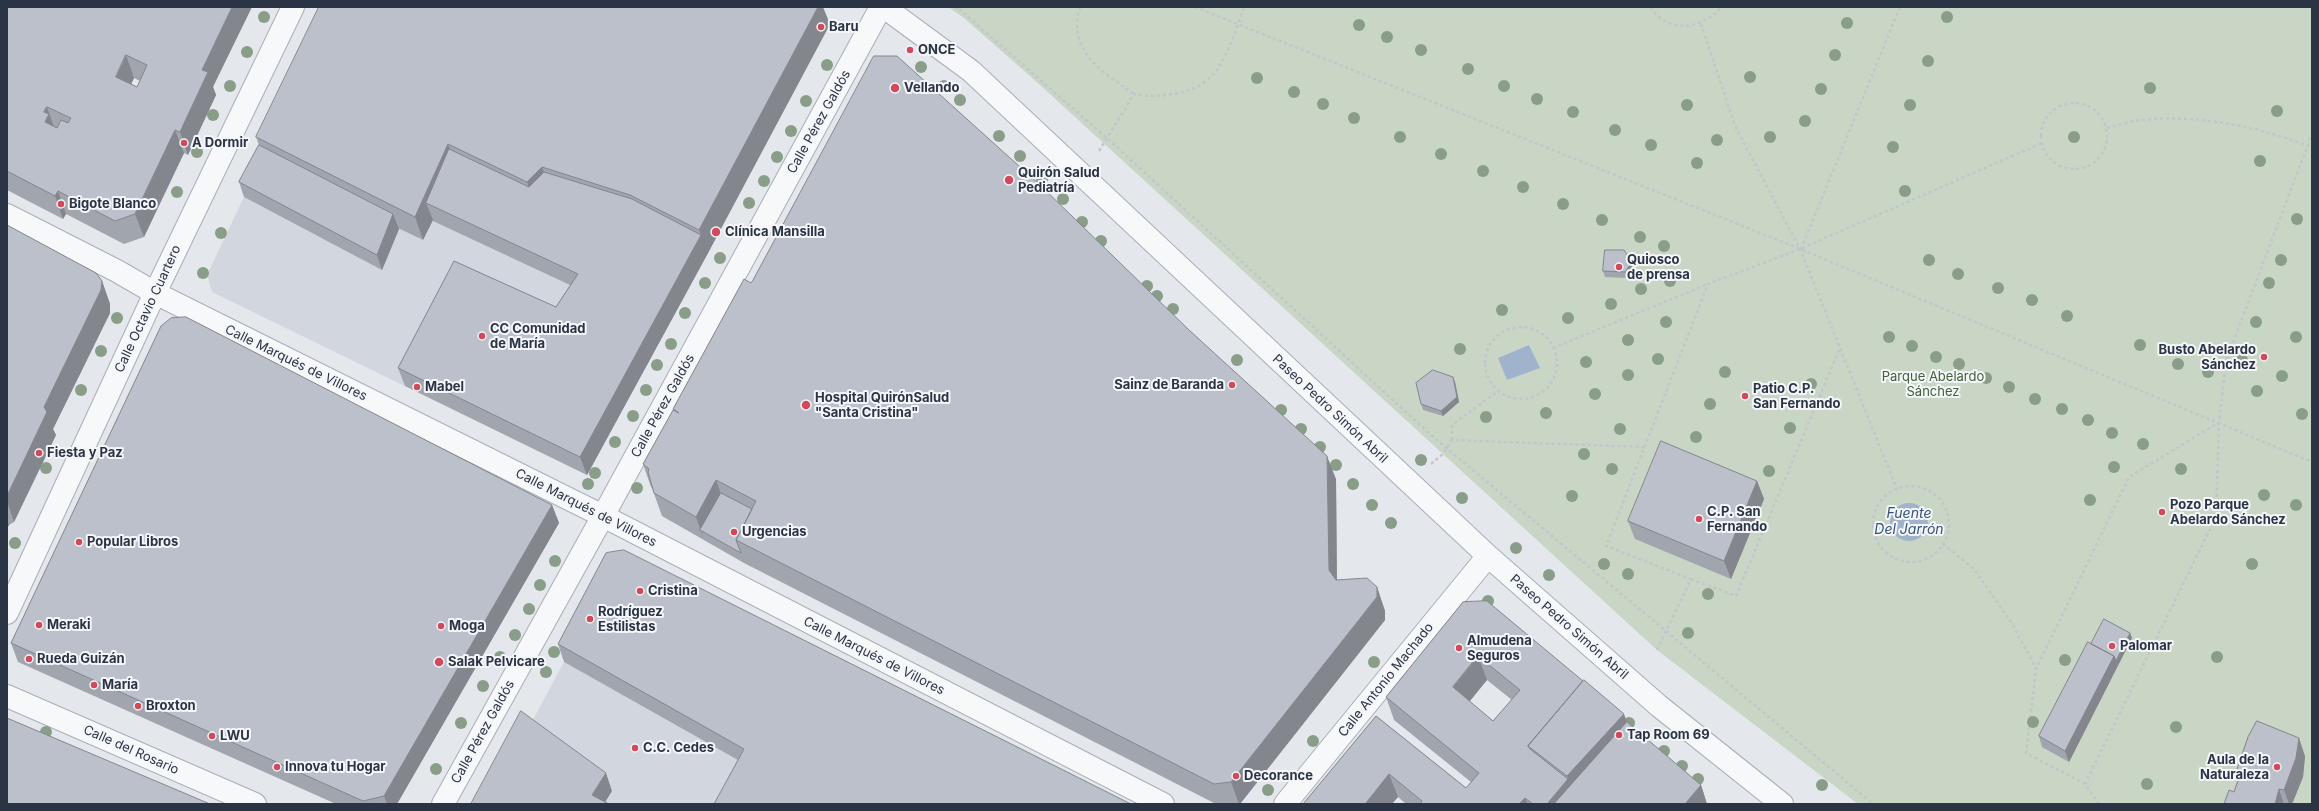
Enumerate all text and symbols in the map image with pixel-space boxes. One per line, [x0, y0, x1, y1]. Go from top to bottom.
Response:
place label: Baru [829, 19, 859, 35]
marker: Baru [816, 22, 826, 32]
place label: ONCE [918, 42, 955, 58]
marker: ONCE [905, 45, 915, 55]
street label: Calle Pérez Galdós [784, 68, 854, 176]
place label: Vellando [904, 80, 960, 96]
marker: Vellando [889, 82, 901, 94]
place label: A Dormir [192, 135, 248, 151]
marker: A Dormir [179, 138, 189, 148]
place label: Quirón Salud Pediatría [1018, 165, 1100, 196]
marker: Quirón Salud Pediatría [1003, 174, 1015, 186]
place label: Bigote Blanco [69, 196, 156, 212]
marker: Bigote Blanco [56, 199, 66, 209]
place label: Clínica Mansilla [725, 224, 825, 240]
marker: Clínica Mansilla [710, 226, 722, 238]
street label: Calle Octavio Cuartero [112, 243, 184, 375]
place label: Quiosco de prensa [1627, 252, 1690, 283]
marker: Quiosco de prensa [1614, 262, 1624, 272]
place label: CC Comunidad de María [490, 321, 585, 352]
street label: Calle Marqués de Villores [222, 322, 370, 404]
marker: CC Comunidad de María [477, 331, 487, 341]
place label: Busto Abelardo Sánchez [2158, 342, 2256, 373]
street label: Calle Pérez Galdós [628, 352, 698, 460]
street label: Paseo Pedro Simón Abril [1269, 352, 1391, 466]
marker: Busto Abelardo Sánchez [2259, 352, 2269, 362]
park label: Parque Abelardo Sánchez [1882, 369, 1984, 400]
place label: Sainz de Baranda [1114, 377, 1224, 393]
place label: Mabel [425, 379, 464, 395]
marker: Sainz de Baranda [1227, 380, 1237, 390]
place label: Patio C.P. San Fernando [1753, 381, 1841, 412]
marker: Mabel [412, 382, 422, 392]
place label: Hospital QuirónSalud "Santa Cristina" [815, 390, 949, 421]
marker: Patio C.P. San Fernando [1740, 391, 1750, 401]
marker: Hospital QuirónSalud "Santa Cristina" [800, 399, 812, 411]
place label: Fiesta y Paz [47, 445, 123, 461]
marker: Fiesta y Paz [34, 448, 44, 458]
street label: Calle Marqués de Villores [513, 466, 659, 550]
place label: Pozo Parque Abelardo Sánchez [2170, 497, 2286, 528]
place label: C.P. San Fernando [1707, 504, 1767, 535]
water label: Fuente Del Jarrón [1874, 506, 1944, 538]
marker: Pozo Parque Abelardo Sánchez [2157, 507, 2167, 517]
marker: C.P. San Fernando [1694, 514, 1704, 524]
place label: Urgencias [742, 524, 807, 540]
marker: Urgencias [729, 527, 739, 537]
place label: Popular Libros [87, 534, 178, 550]
marker: Popular Libros [74, 537, 84, 547]
street label: Paseo Pedro Simón Abril [1507, 571, 1631, 683]
place label: Cristina [648, 583, 698, 599]
marker: Cristina [635, 586, 645, 596]
place label: Rodríguez Estilistas [598, 604, 663, 635]
marker: Rodríguez Estilistas [585, 614, 595, 624]
street label: Calle Marqués de Villores [801, 614, 947, 698]
place label: Meraki [47, 617, 91, 633]
place label: Moga [449, 618, 485, 634]
marker: Meraki [34, 620, 44, 630]
street label: Calle Antonio Machado [1335, 620, 1437, 740]
marker: Moga [436, 621, 446, 631]
place label: Almudena Seguros [1467, 633, 1532, 664]
place label: Palomar [2120, 638, 2172, 654]
marker: Palomar [2107, 641, 2117, 651]
marker: Almudena Seguros [1454, 643, 1464, 653]
place label: Rueda Guizán [37, 651, 125, 667]
marker: Rueda Guizán [24, 654, 34, 664]
place label: Salak Pelvicare [448, 654, 545, 670]
marker: Salak Pelvicare [433, 656, 445, 668]
place label: María [102, 677, 138, 693]
street label: Calle Pérez Galdós [448, 678, 518, 786]
marker: María [89, 680, 99, 690]
place label: Broxton [146, 698, 196, 714]
marker: Broxton [133, 701, 143, 711]
street label: Calle del Rosario [81, 722, 181, 778]
place label: Tap Room 69 [1627, 727, 1710, 743]
place label: LWU [220, 728, 250, 744]
marker: Tap Room 69 [1614, 730, 1624, 740]
marker: LWU [207, 731, 217, 741]
place label: C.C. Cedes [643, 740, 714, 756]
marker: C.C. Cedes [630, 743, 640, 753]
place label: Aula de la Naturaleza [2200, 752, 2269, 783]
place label: Innova tu Hogar [285, 759, 386, 775]
marker: Innova tu Hogar [272, 762, 282, 772]
marker: Aula de la Naturaleza [2272, 762, 2282, 772]
place label: Decorance [1244, 768, 1313, 784]
marker: Decorance [1231, 771, 1241, 781]

